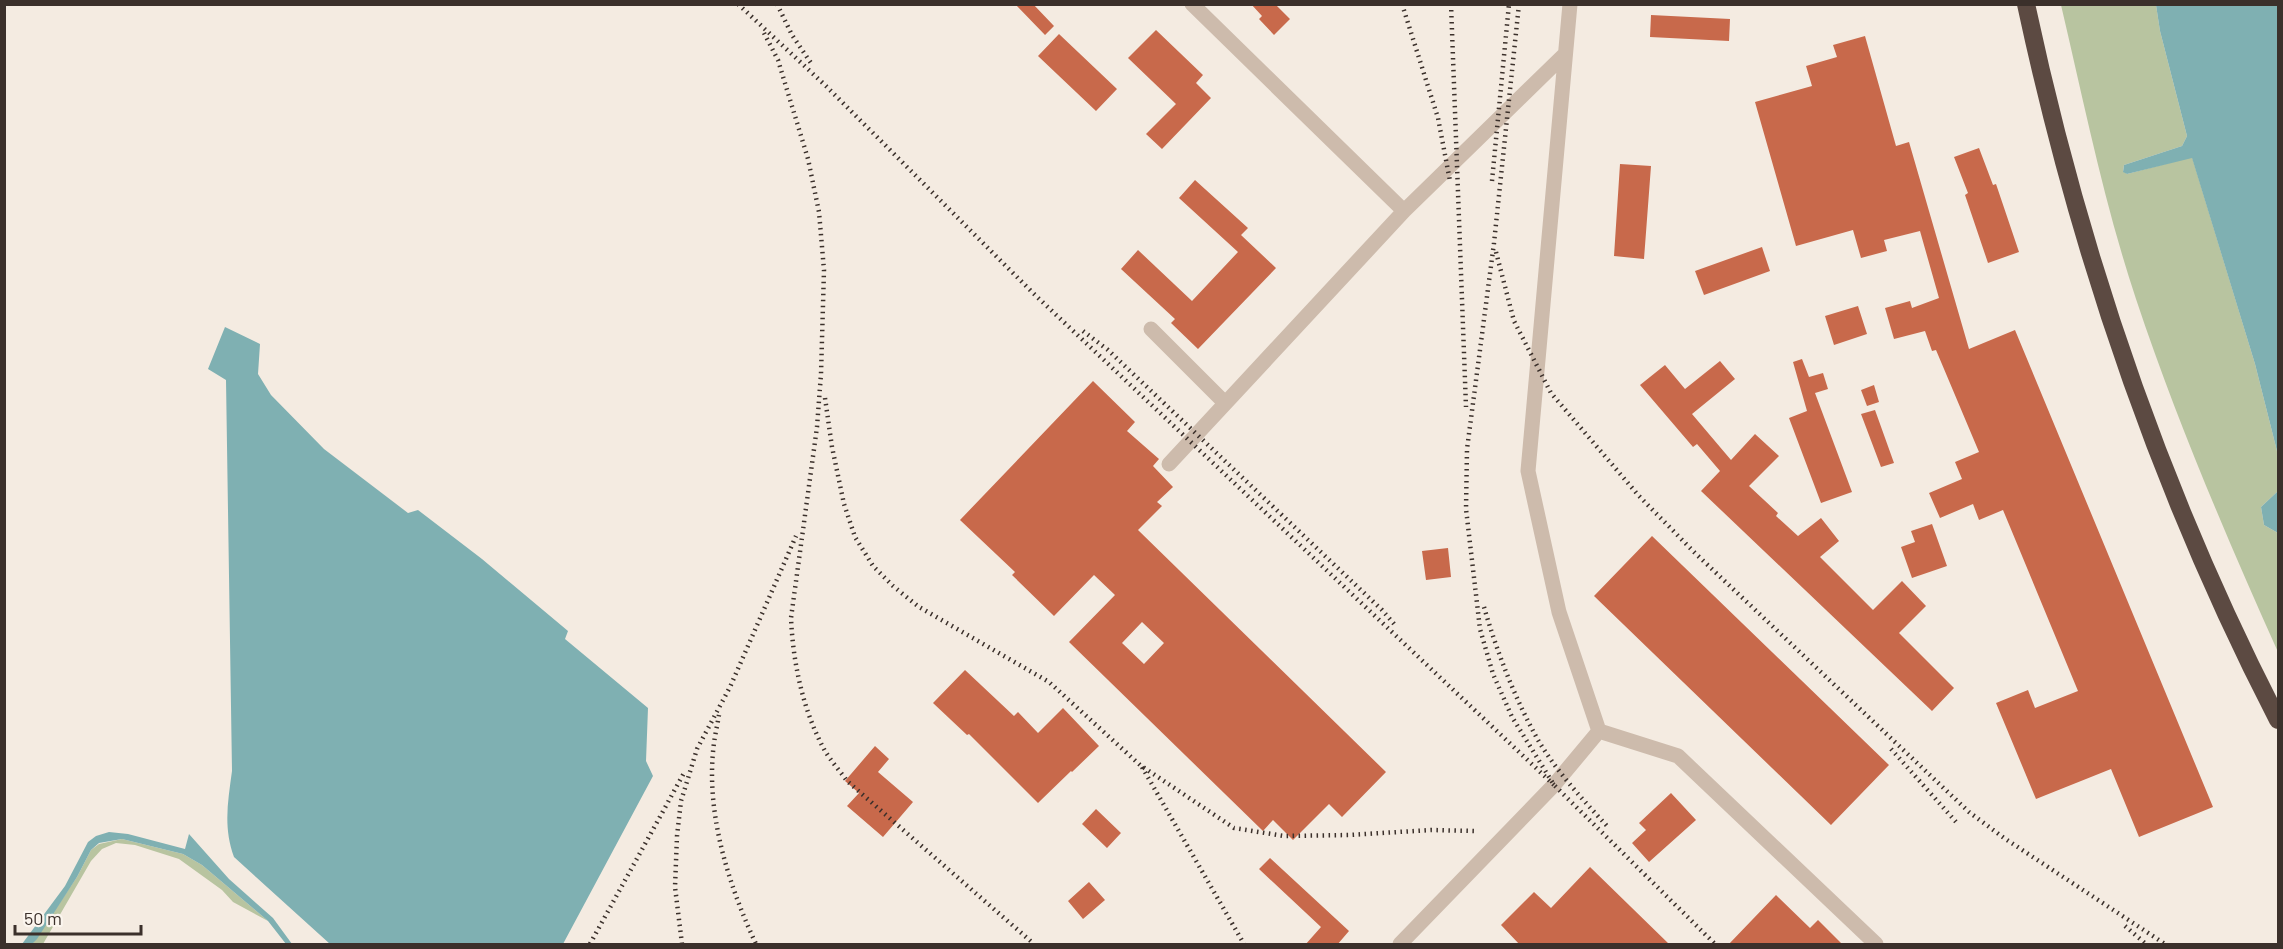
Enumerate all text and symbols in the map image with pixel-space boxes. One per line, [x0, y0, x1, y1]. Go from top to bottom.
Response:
scale bar [15, 898, 141, 936]
text: 50 m [24, 907, 62, 929]

